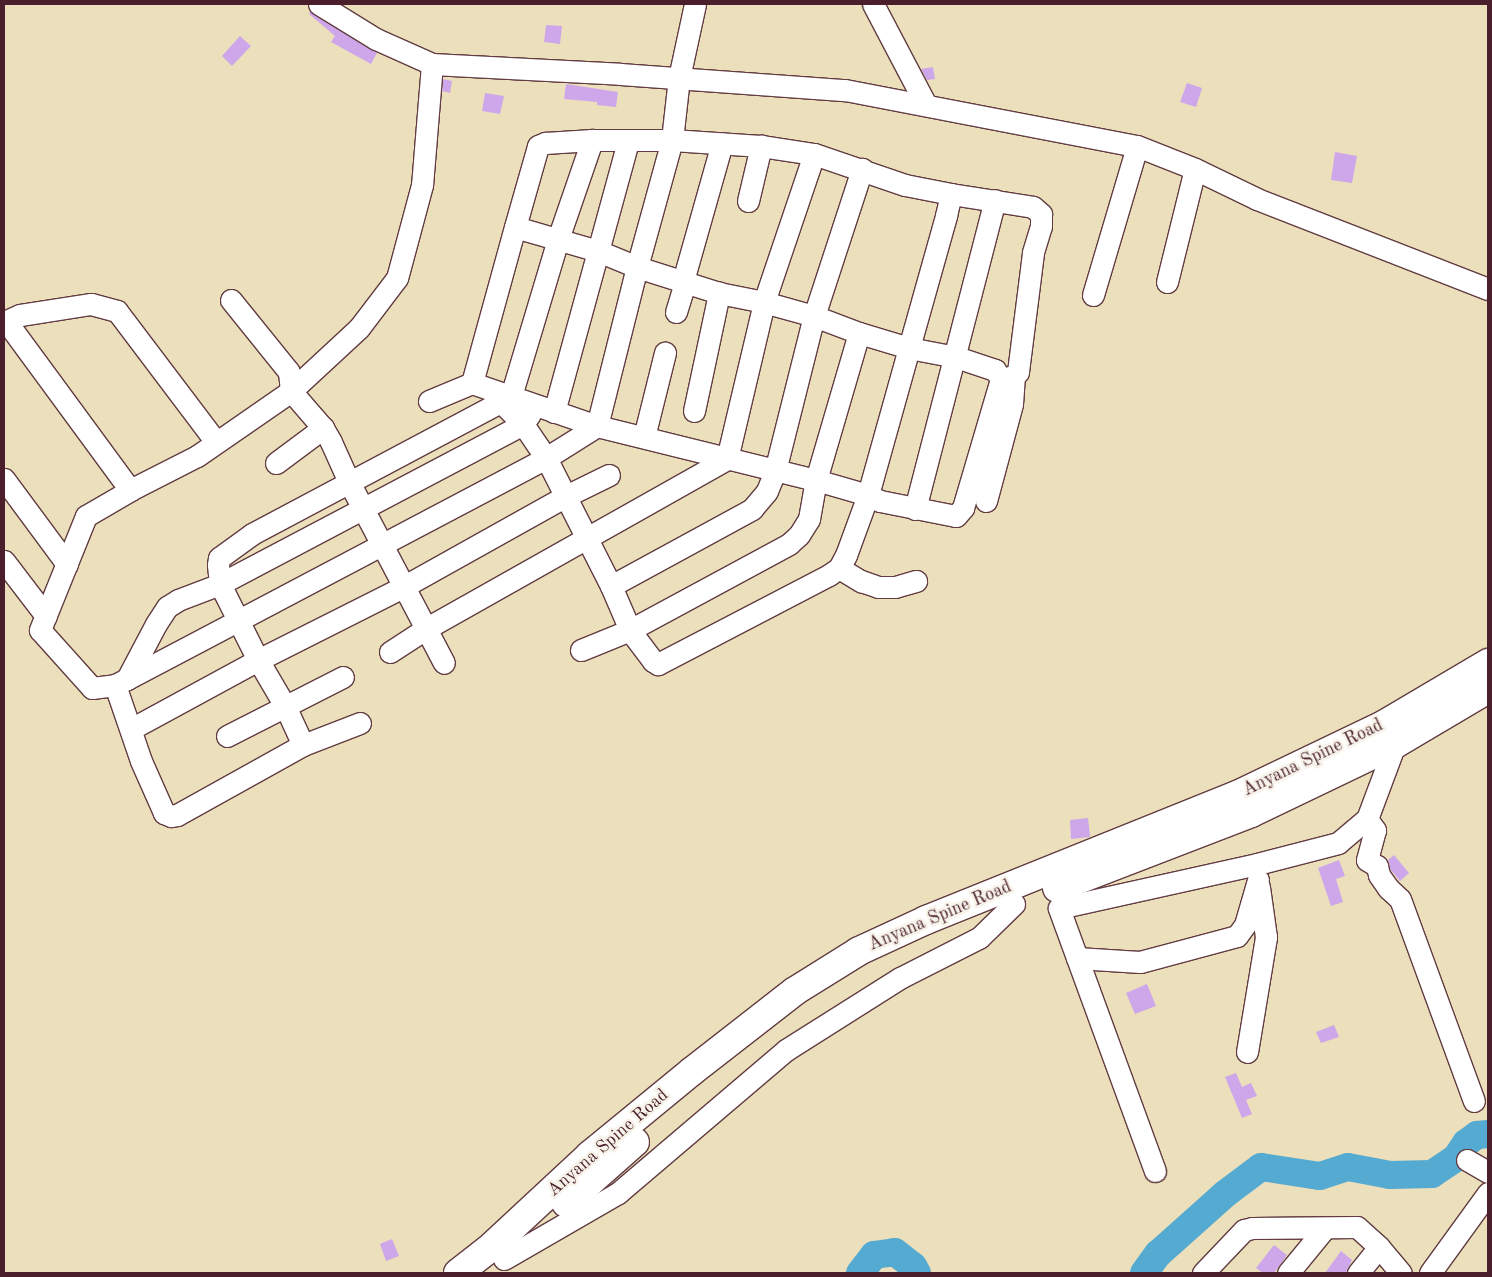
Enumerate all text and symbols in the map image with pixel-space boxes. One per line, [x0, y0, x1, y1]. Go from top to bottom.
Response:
street label: Anyana Spine Road [1239, 715, 1387, 801]
street label: Anyana Spine Road [865, 876, 1015, 956]
street label: Anyana Spine Road [543, 1085, 673, 1201]

